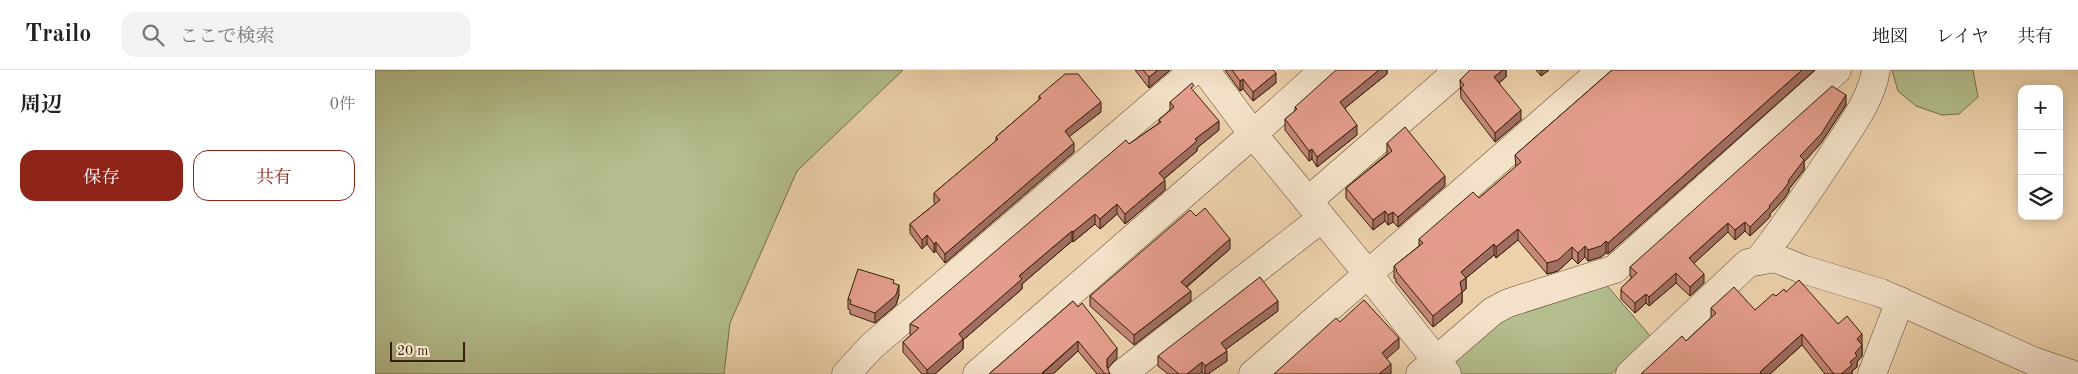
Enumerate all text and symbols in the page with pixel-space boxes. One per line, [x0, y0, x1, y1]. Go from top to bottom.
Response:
search box [121, 12, 471, 57]
icon: search [139, 21, 167, 49]
text: Trailo [25, 23, 91, 47]
text: ここで検索 [179, 28, 274, 47]
text: 地図 [1872, 28, 1908, 46]
text: レイヤ [1936, 28, 1989, 46]
text: 共有 [2017, 28, 2053, 46]
map controls [2018, 85, 2063, 220]
button: + [2018, 85, 2063, 130]
text: 周辺 [20, 95, 62, 116]
text: 0件 [330, 97, 355, 113]
button: − [2018, 130, 2063, 175]
button: 保存 [20, 150, 183, 201]
button: 共有 [193, 150, 355, 201]
button: layers [2018, 175, 2063, 220]
scale bar [390, 339, 465, 362]
text: 20 m [397, 344, 428, 358]

